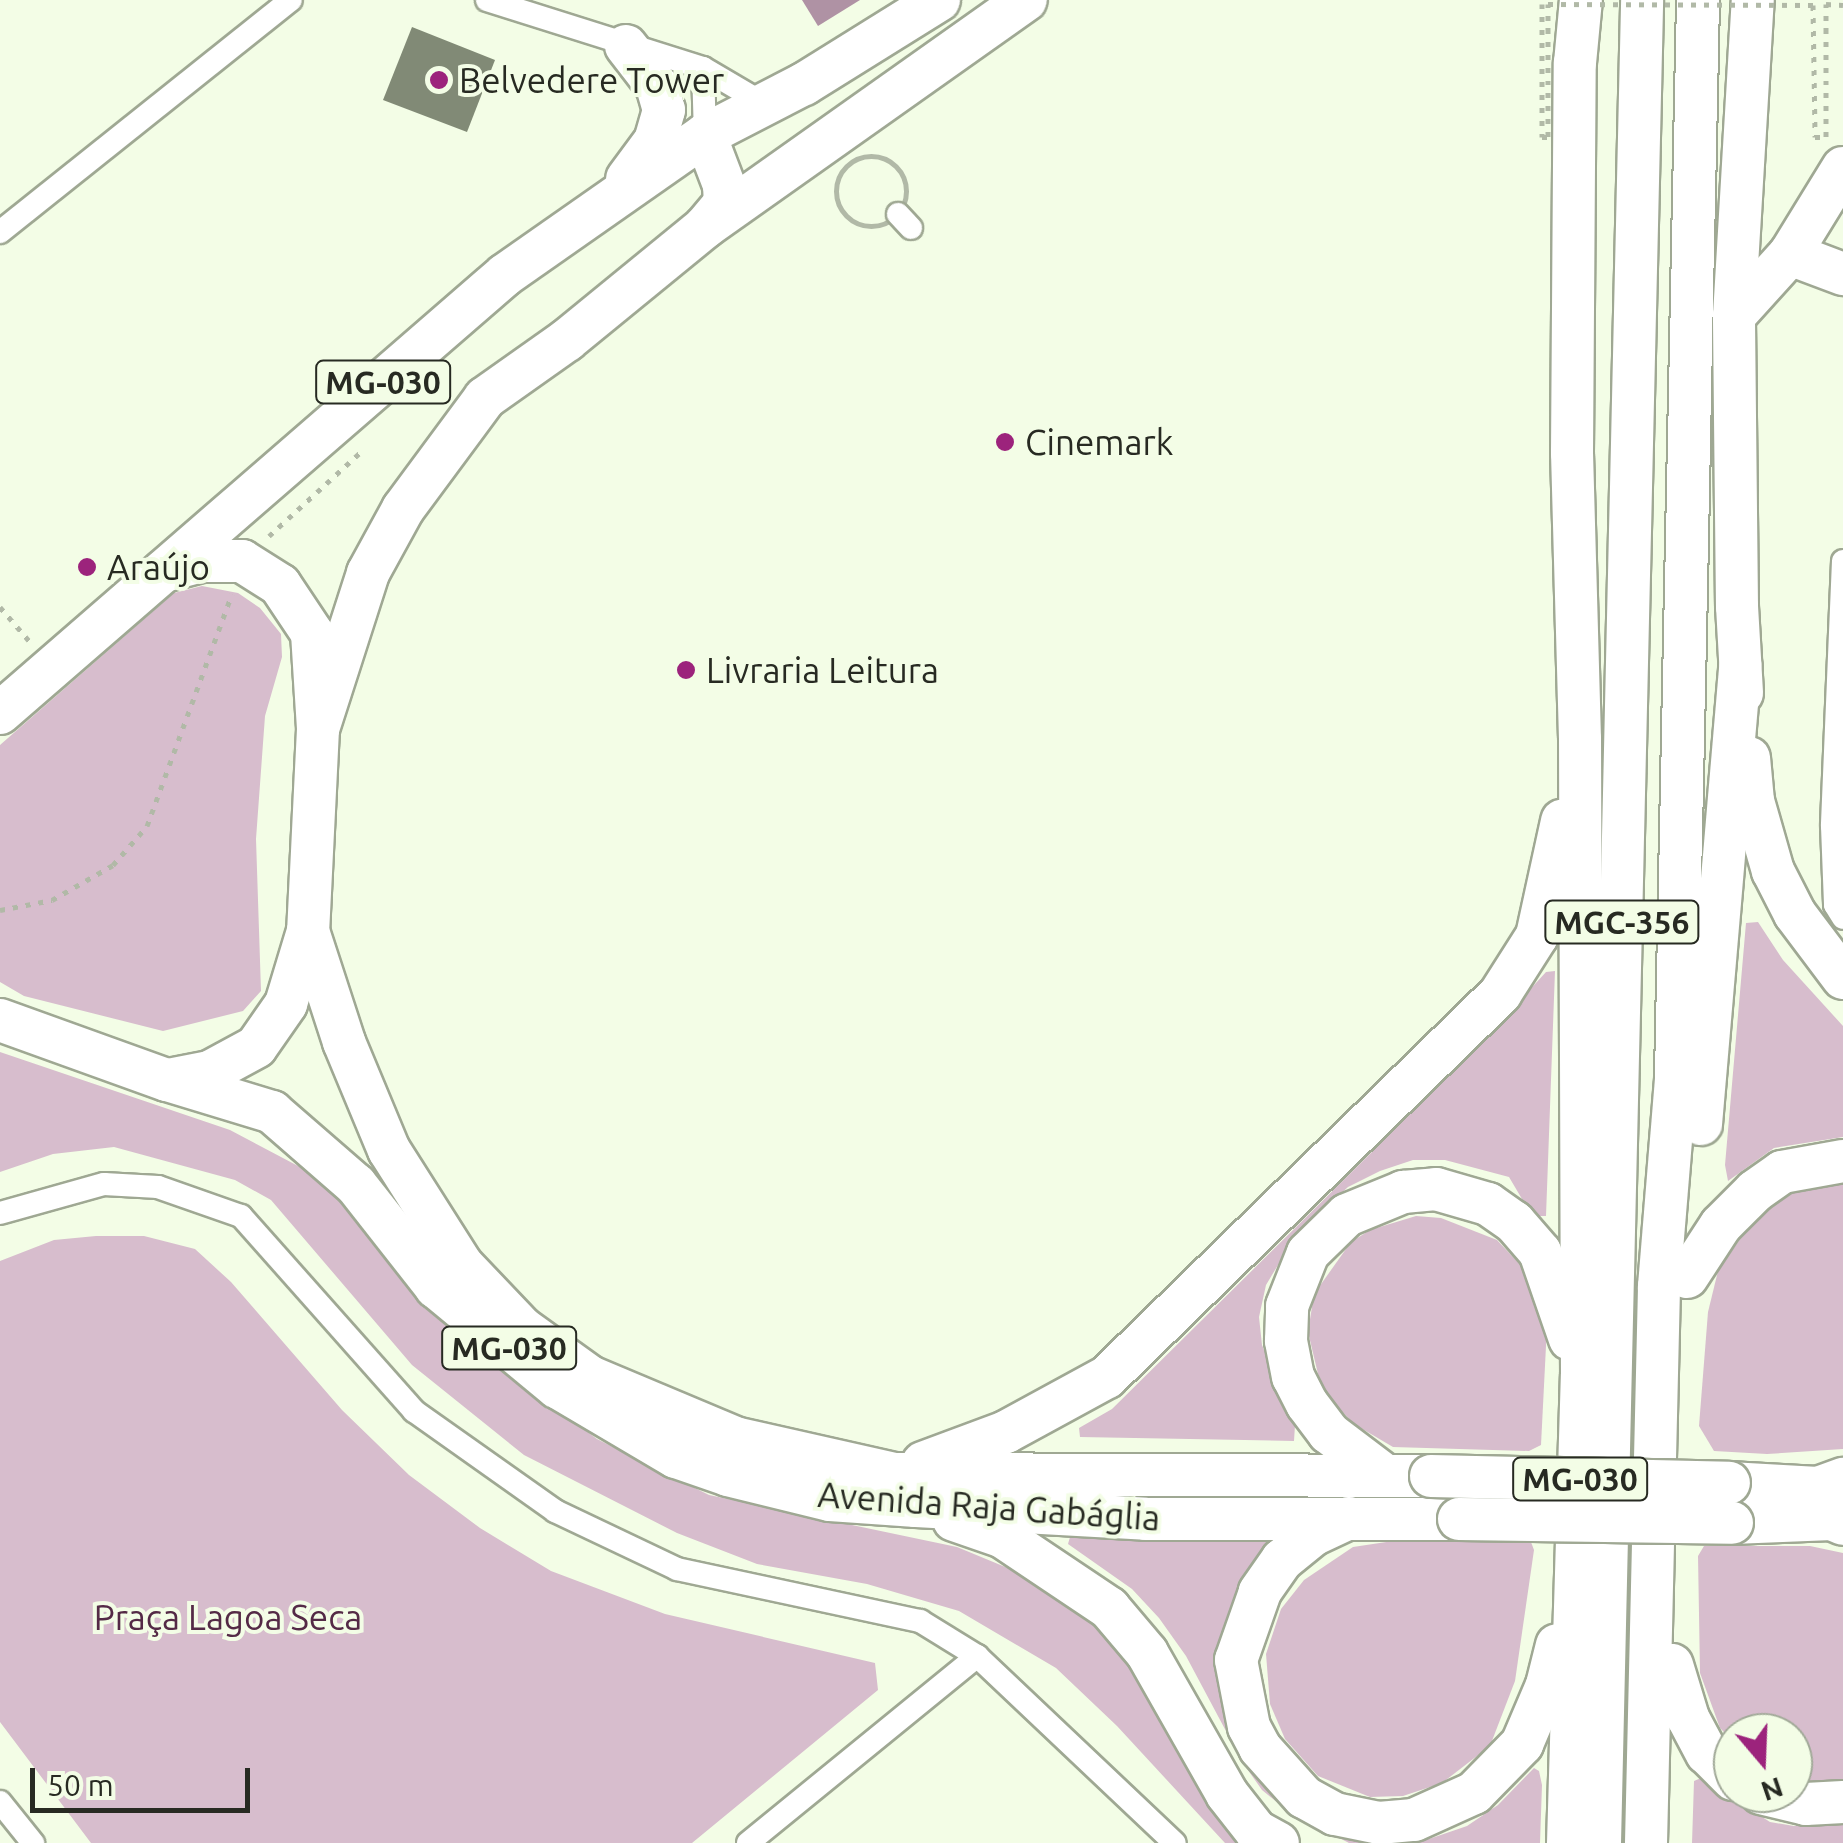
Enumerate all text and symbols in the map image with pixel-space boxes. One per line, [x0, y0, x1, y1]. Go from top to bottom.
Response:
place label: Belvedere Tower [459, 59, 724, 101]
marker: Belvedere Tower [428, 69, 450, 91]
road number: MG-030 [313, 355, 453, 409]
place label: Cinemark [1025, 421, 1173, 463]
marker: Cinemark [994, 431, 1016, 453]
place label: Araújo [107, 546, 210, 588]
marker: Araújo [76, 556, 98, 578]
place label: Livraria Leitura [706, 649, 939, 691]
marker: Livraria Leitura [675, 659, 697, 681]
road number: MGC-356 [1542, 895, 1702, 949]
road number: MG-030 [439, 1321, 579, 1375]
road number: MG-030 [1510, 1452, 1650, 1506]
street label: Avenida Raja Gabáglia [816, 1473, 1162, 1539]
park label: Praça Lagoa Seca [94, 1596, 362, 1638]
north arrow [1713, 1713, 1813, 1813]
scale bar [35, 1748, 255, 1810]
text: 50 m [47, 1768, 114, 1802]
text: N [1757, 1772, 1787, 1808]

